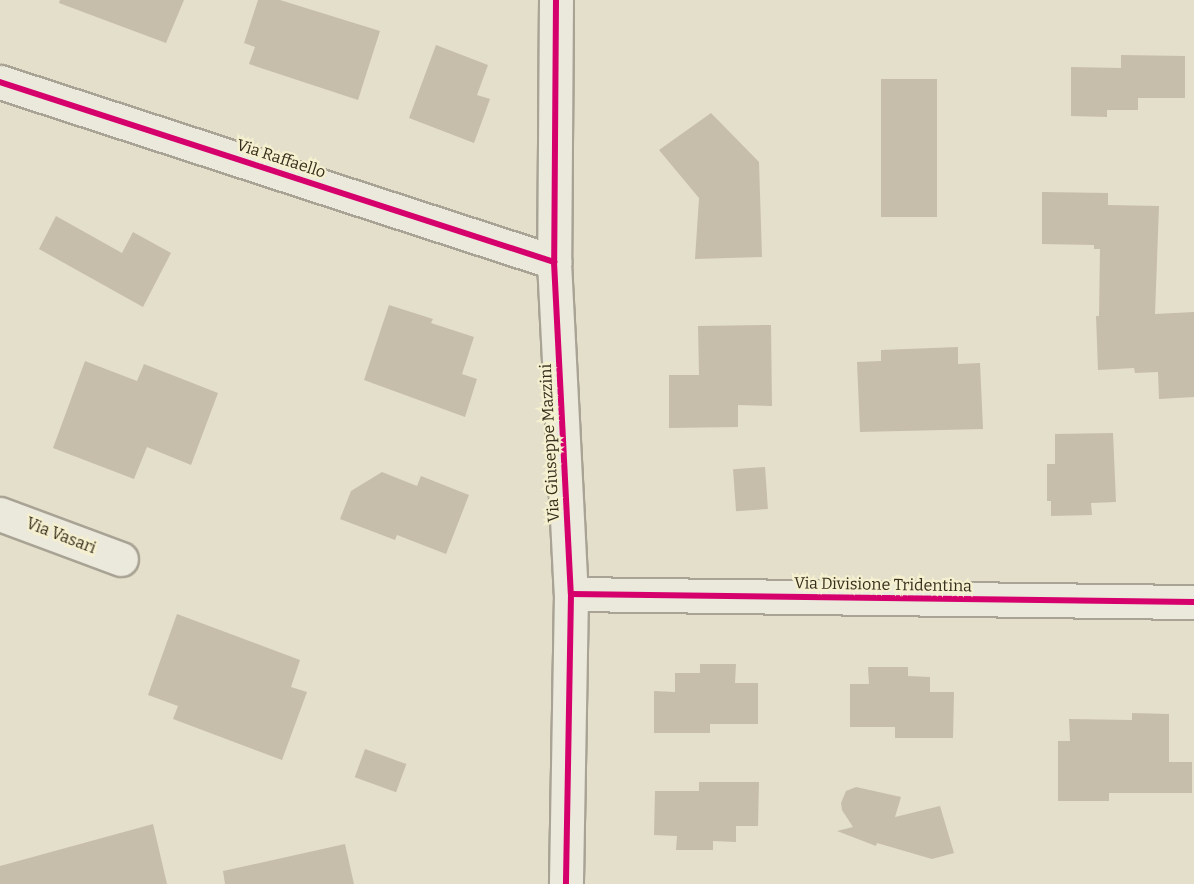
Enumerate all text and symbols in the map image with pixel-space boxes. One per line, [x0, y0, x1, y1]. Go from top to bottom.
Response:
street label: Via Raffaello [234, 136, 328, 182]
street label: Via Giuseppe Mazzini [536, 363, 564, 523]
street label: Via Vasari [23, 514, 99, 558]
street label: Via Divisione Tridentina [794, 574, 972, 596]

